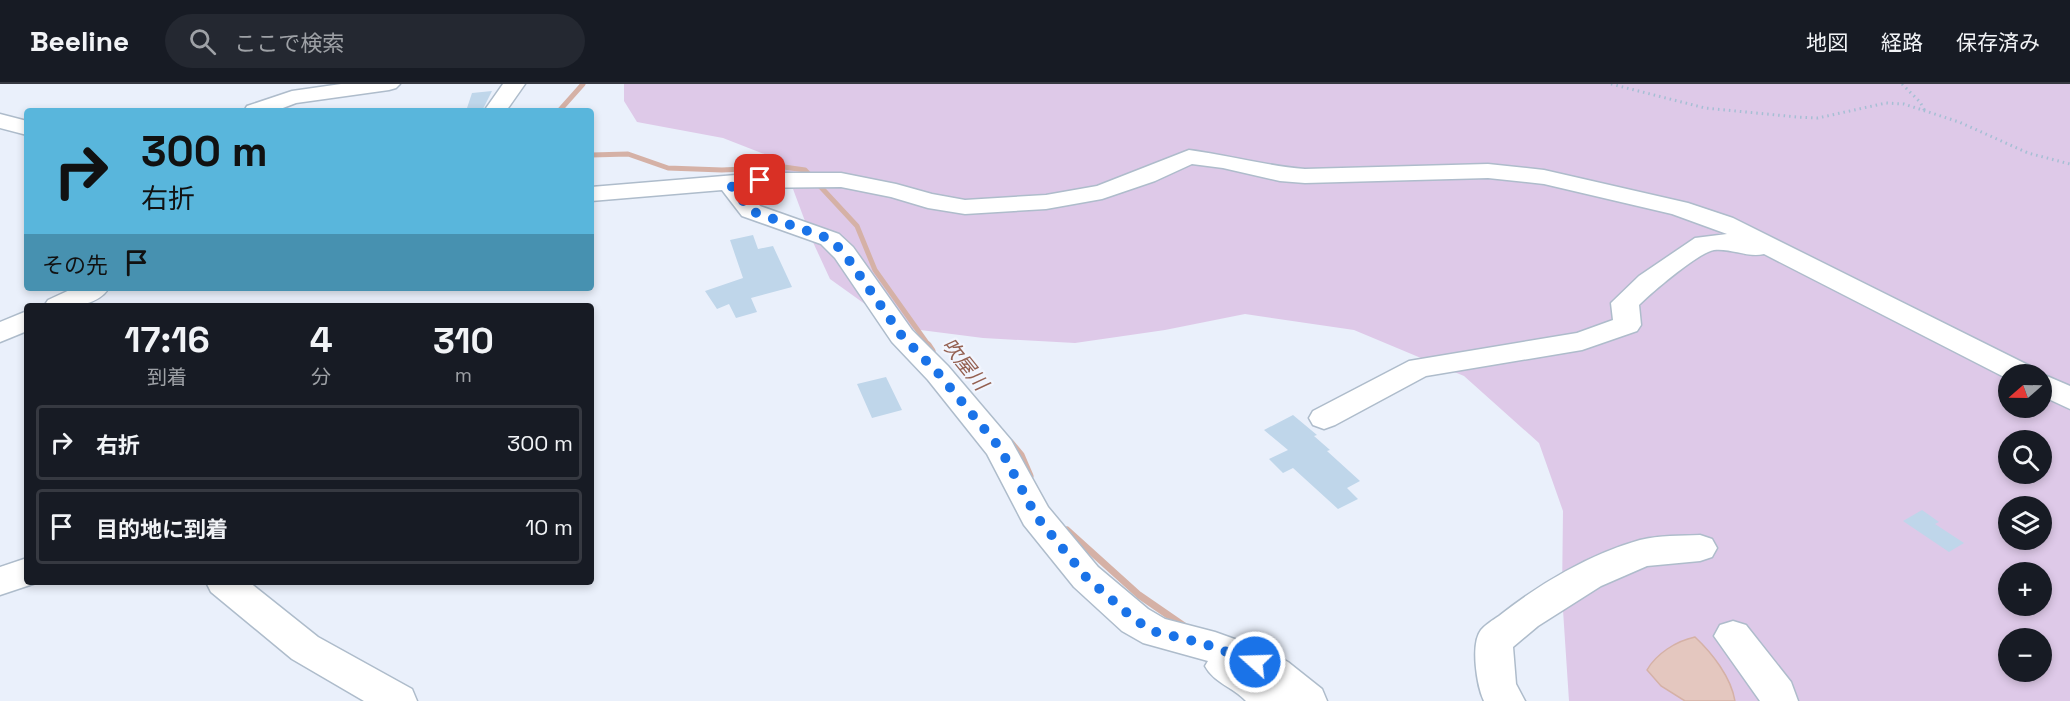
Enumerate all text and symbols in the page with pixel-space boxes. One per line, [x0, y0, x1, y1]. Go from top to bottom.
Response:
search box [165, 14, 585, 68]
text: Beeline [30, 23, 129, 59]
icon: search [186, 25, 219, 58]
text: ここで検索 [234, 29, 344, 57]
text: 地図 [1806, 29, 1848, 56]
text: 経路 [1881, 29, 1923, 56]
text: 保存済み [1956, 29, 2040, 56]
text: 300 m [141, 125, 268, 178]
icon: right [42, 132, 120, 210]
pin [734, 154, 785, 205]
icon: arrive [743, 163, 776, 196]
text: 右折 [141, 181, 195, 216]
icon: arrive [120, 246, 153, 279]
text: その先 [42, 251, 108, 279]
text: 17:16 [124, 317, 210, 363]
text: 4 [310, 317, 333, 363]
text: 310 [433, 318, 494, 364]
water label: 吹屋川 [936, 333, 995, 397]
text: m [455, 362, 472, 388]
text: 到着 [147, 364, 187, 390]
text: 分 [311, 364, 331, 390]
north arrow [1998, 364, 2052, 418]
map controls [1998, 364, 2052, 682]
icon: right [45, 426, 78, 459]
text: 300 m [507, 429, 573, 457]
button: search [1998, 430, 2052, 484]
text: 右折 [96, 431, 140, 459]
button: layers [1998, 496, 2052, 550]
icon: arrive [45, 510, 78, 543]
text: 10 m [525, 513, 573, 541]
text: 目的地に到着 [96, 515, 228, 543]
button: + [1998, 562, 2052, 616]
button: − [1998, 628, 2052, 682]
position arrow [1223, 630, 1287, 694]

